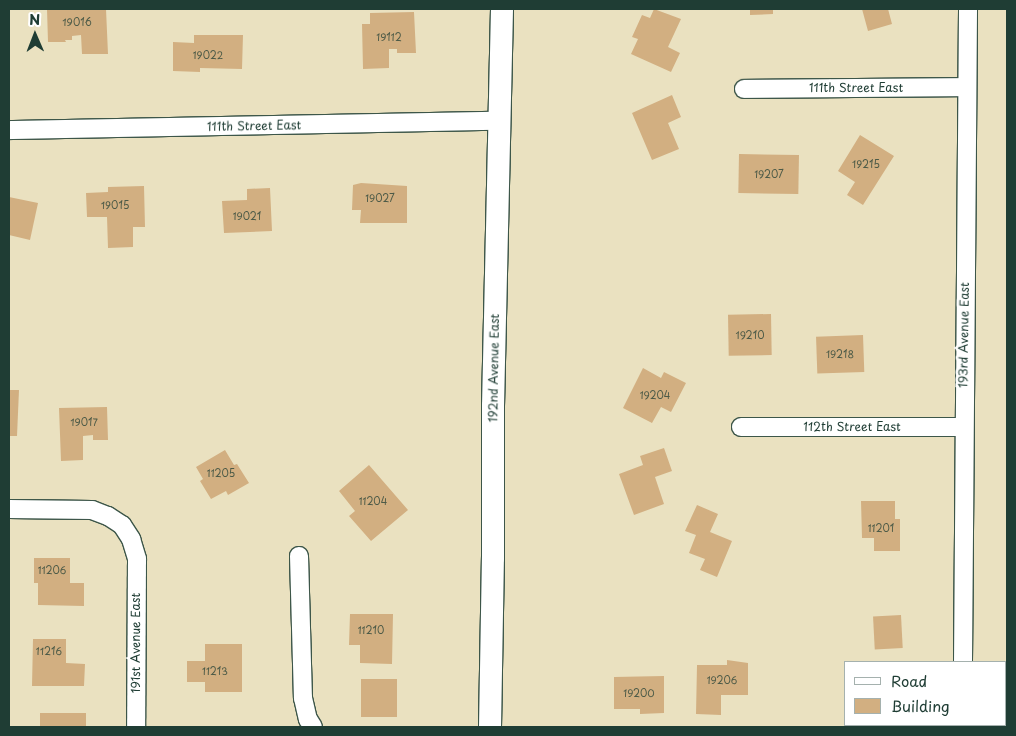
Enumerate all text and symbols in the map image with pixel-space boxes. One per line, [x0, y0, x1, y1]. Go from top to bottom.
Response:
text: N [29, 9, 40, 30]
north arrow [10, 10, 60, 60]
house number: 19016 [62, 16, 92, 28]
house number: 19112 [376, 31, 402, 43]
house number: 19022 [193, 49, 223, 61]
street label: 111th Street East [808, 81, 904, 95]
street label: 111th Street East [206, 118, 302, 134]
house number: 19215 [852, 158, 880, 170]
house number: 19207 [754, 168, 784, 180]
house number: 19027 [365, 192, 395, 204]
house number: 19015 [101, 199, 129, 211]
house number: 19021 [233, 210, 261, 222]
street label: 193rd Avenue East [956, 282, 972, 388]
street label: 192nd Avenue East [486, 314, 502, 422]
house number: 19210 [736, 329, 764, 341]
house number: 19218 [826, 348, 854, 360]
house number: 19204 [640, 389, 670, 401]
house number: 19017 [70, 416, 98, 428]
street label: 112th Street East [802, 420, 902, 434]
house number: 11205 [207, 467, 235, 479]
house number: 11204 [359, 495, 387, 507]
house number: 11201 [868, 522, 894, 534]
house number: 11206 [38, 564, 66, 576]
street label: 191st Avenue East [129, 592, 143, 694]
house number: 11210 [358, 624, 384, 636]
house number: 11216 [36, 645, 62, 657]
legend [844, 661, 1006, 726]
house number: 11213 [202, 665, 228, 677]
text: Road [891, 669, 927, 692]
house number: 19206 [707, 674, 737, 686]
house number: 19200 [623, 687, 655, 699]
text: Building [891, 694, 950, 717]

